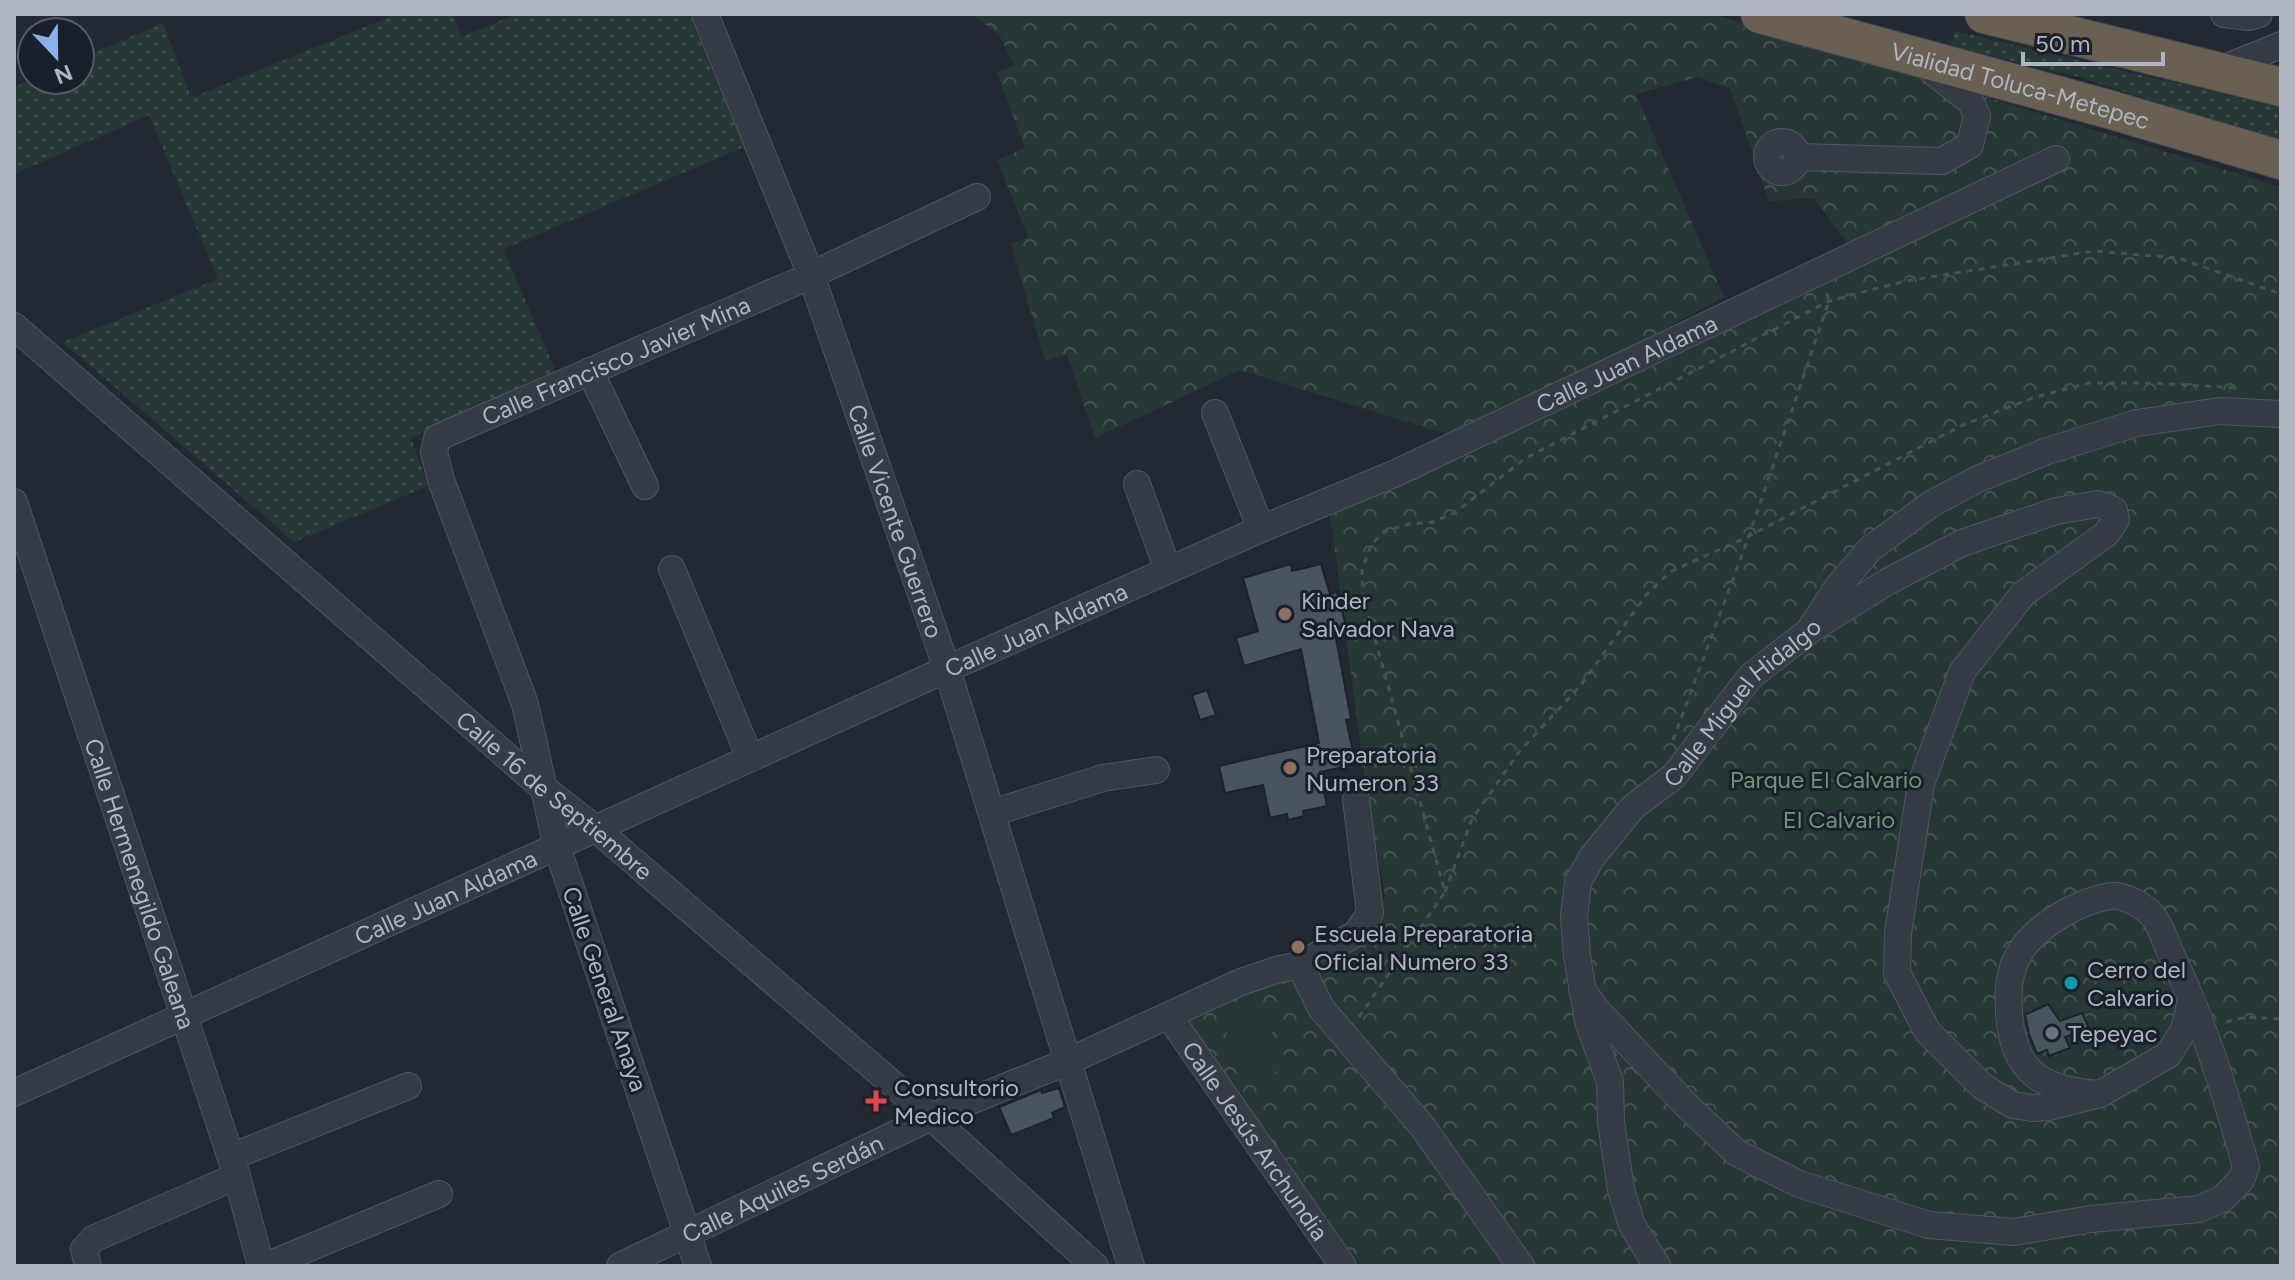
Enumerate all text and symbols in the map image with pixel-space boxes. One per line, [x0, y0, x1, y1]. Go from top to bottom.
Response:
north arrow [16, 16, 96, 96]
scale bar [2023, 16, 2163, 66]
text: 50 m [2035, 29, 2091, 58]
street label: Vialidad Toluca-Metepec [1888, 36, 2153, 135]
text: N [50, 58, 76, 90]
street label: Calle Francisco Javier Mina [477, 289, 754, 431]
street label: Calle Juan Aldama [1531, 308, 1722, 419]
street label: Calle Vicente Guerrero [842, 400, 950, 642]
street label: Calle Juan Aldama [940, 576, 1132, 683]
place label: Kinder Salvador Nava [1301, 586, 1455, 643]
marker: Kinder Salvador Nava [1276, 605, 1294, 623]
street label: Calle Miguel Hidalgo [1658, 614, 1827, 793]
street label: Calle 16 de Septiembre [451, 705, 659, 886]
street label: Calle Hermenegildo Galeana [79, 735, 202, 1033]
place label: Preparatoria Numeron 33 [1306, 740, 1439, 797]
marker: Preparatoria Numeron 33 [1281, 759, 1299, 777]
park label: Parque El Calvario [1730, 765, 1922, 794]
park label: El Calvario [1783, 805, 1895, 834]
street label: Calle Juan Aldama [350, 843, 541, 951]
street label: Calle General Anaya [556, 883, 654, 1095]
place label: Escuela Preparatoria Oficial Numero 33 [1314, 919, 1533, 976]
marker: Escuela Preparatoria Oficial Numero 33 [1289, 938, 1307, 956]
place label: Cerro del Calvario [2087, 955, 2186, 1012]
marker: Cerro del Calvario [2062, 974, 2080, 992]
place label: Tepeyac [2068, 1019, 2157, 1048]
marker: Tepeyac [2043, 1024, 2061, 1042]
street label: Calle Jesús Archundia [1177, 1036, 1335, 1246]
place label: Consultorio Medico [894, 1073, 1019, 1130]
marker: Consultorio Medico [865, 1090, 887, 1112]
street label: Calle Aquiles Serdán [677, 1128, 887, 1249]

